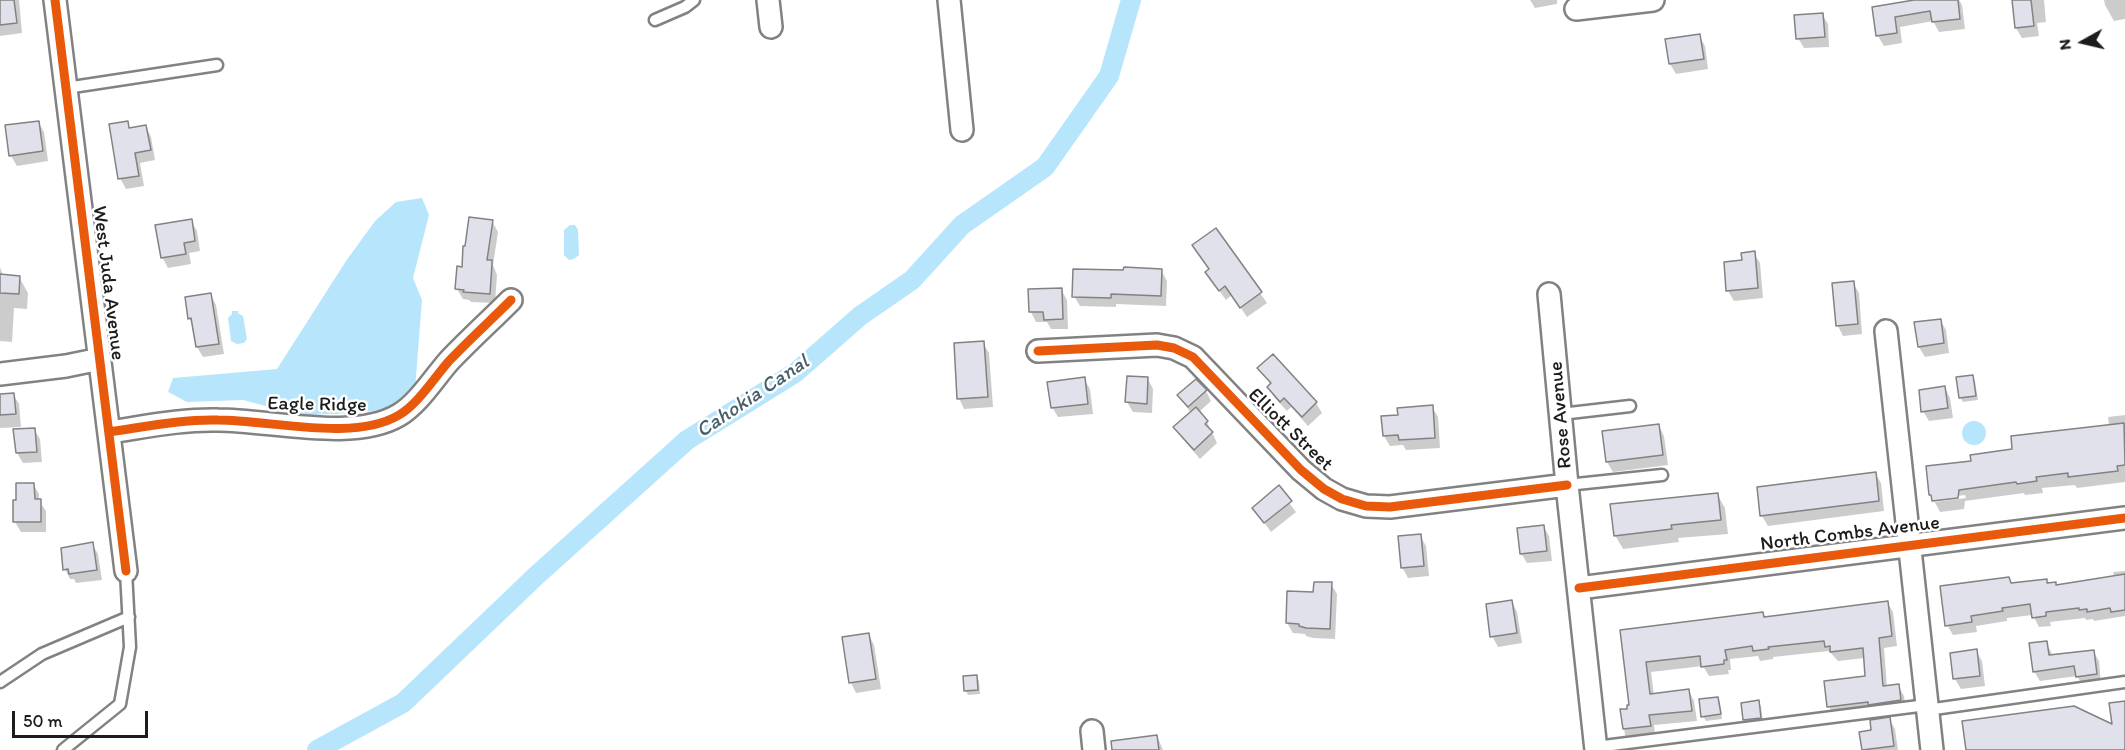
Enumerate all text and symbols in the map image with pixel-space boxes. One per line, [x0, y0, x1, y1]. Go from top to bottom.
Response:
north arrow [2053, 12, 2113, 72]
text: N [2055, 38, 2075, 51]
street label: West Juda Avenue [87, 204, 129, 362]
water label: Cahokia Canal [692, 350, 814, 444]
street label: Rose Avenue [1544, 360, 1578, 470]
street label: Elliott Street [1242, 383, 1338, 477]
street label: Eagle Ridge [267, 392, 367, 418]
street label: North Combs Avenue [1759, 511, 1941, 557]
scale bar [15, 699, 152, 737]
text: 50 m [23, 710, 63, 732]

